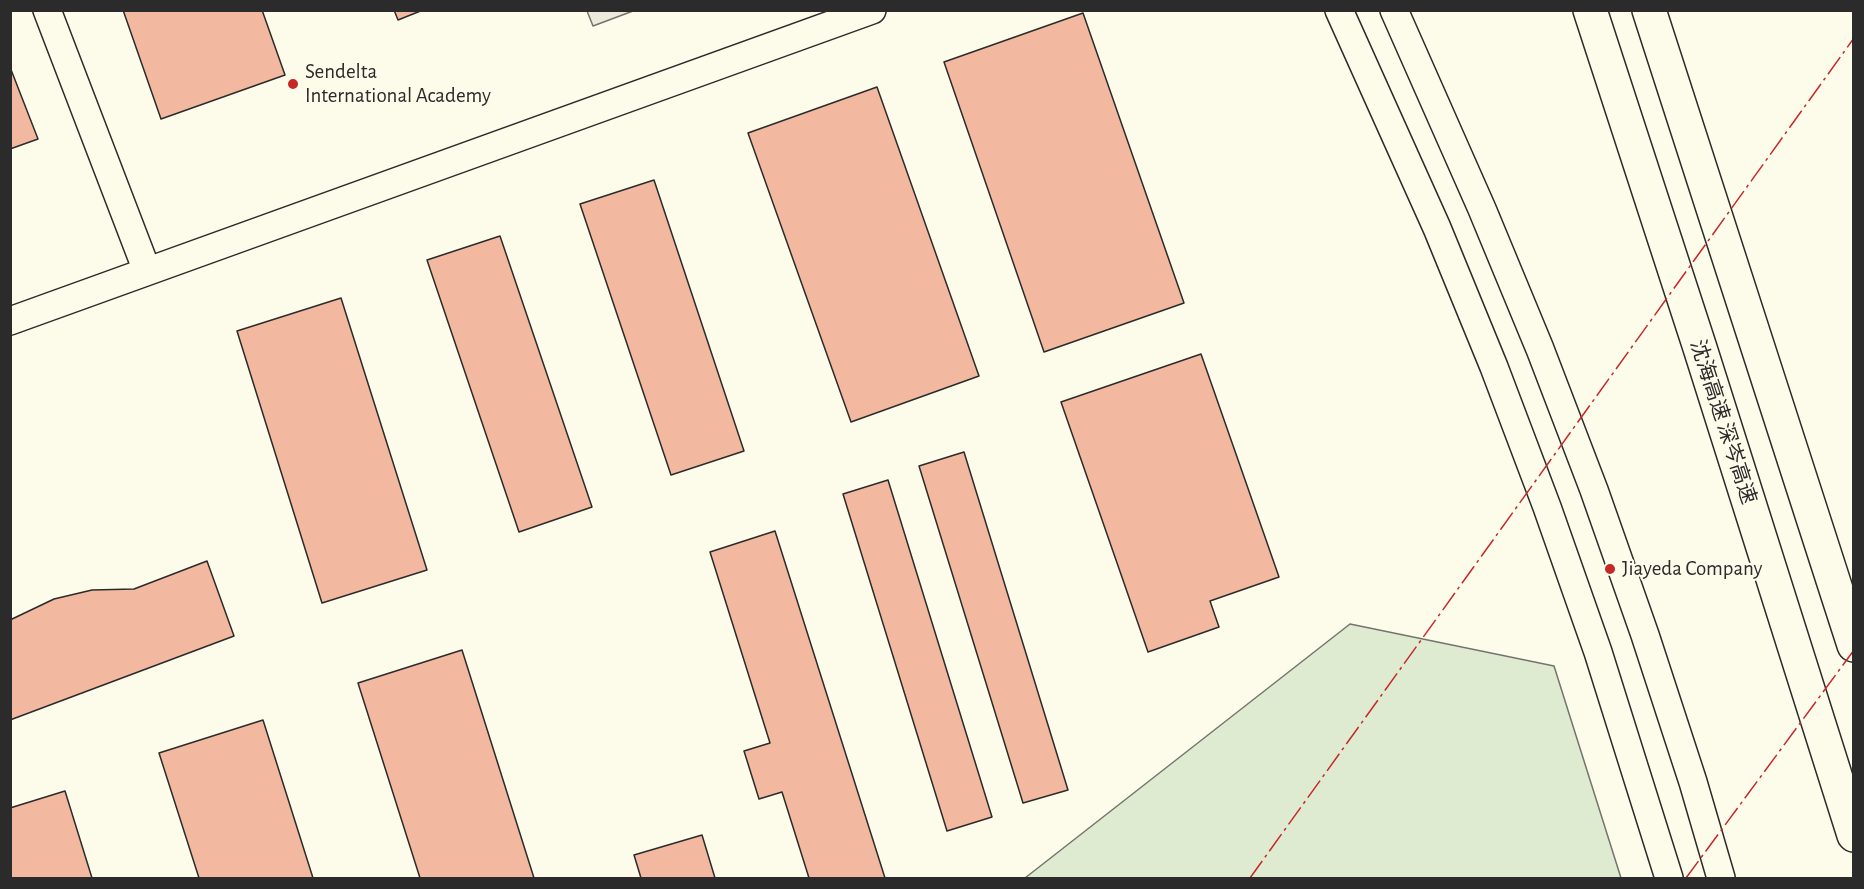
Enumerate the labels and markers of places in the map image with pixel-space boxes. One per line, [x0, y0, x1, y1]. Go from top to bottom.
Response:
place label: Sendelta International Academy [305, 59, 491, 109]
marker: Sendelta International Academy [286, 77, 300, 91]
place label: Jiayeda Company [1622, 556, 1762, 582]
marker: Jiayeda Company [1603, 562, 1617, 576]

